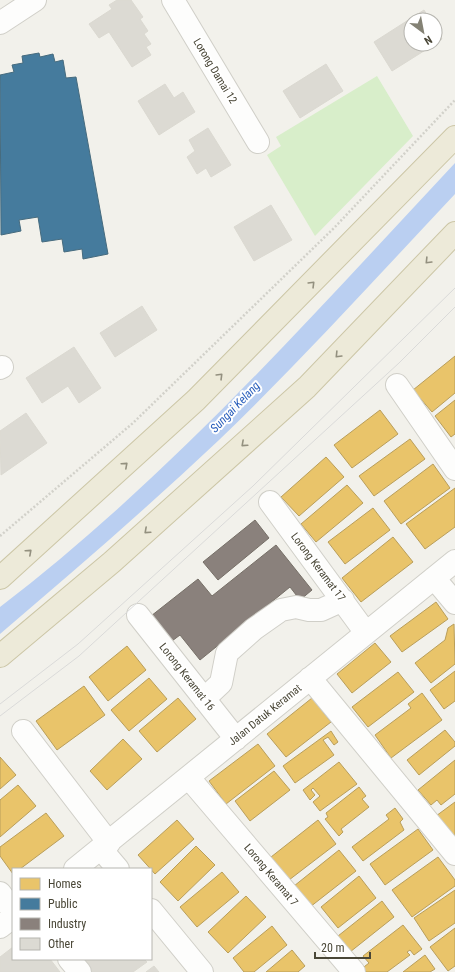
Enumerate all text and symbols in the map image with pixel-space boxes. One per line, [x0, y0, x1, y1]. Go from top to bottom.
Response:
north arrow [403, 12, 443, 52]
text: N [422, 33, 434, 47]
street label: Lorong Damai 12 [190, 36, 240, 106]
one-way arrow [425, 256, 433, 264]
one-way arrow [307, 281, 315, 289]
one-way arrow [335, 350, 343, 358]
one-way arrow [215, 373, 223, 381]
water label: Sungai Kelang [207, 378, 263, 435]
one-way arrow [241, 439, 249, 447]
one-way arrow [121, 463, 128, 470]
one-way arrow [144, 526, 152, 533]
street label: Lorong Keramat 17 [288, 530, 348, 604]
one-way arrow [25, 550, 32, 557]
street label: Lorong Keramat 16 [157, 641, 217, 713]
street label: Jalan Datuk Keramat [226, 682, 304, 748]
street label: Lorong Keramat 7 [241, 841, 301, 909]
legend [12, 868, 152, 960]
text: Homes [48, 877, 82, 891]
text: Public [48, 897, 78, 911]
text: Industry [48, 917, 86, 931]
scale bar [315, 934, 370, 960]
text: Other [48, 937, 74, 951]
text: 20 m [321, 941, 345, 955]

